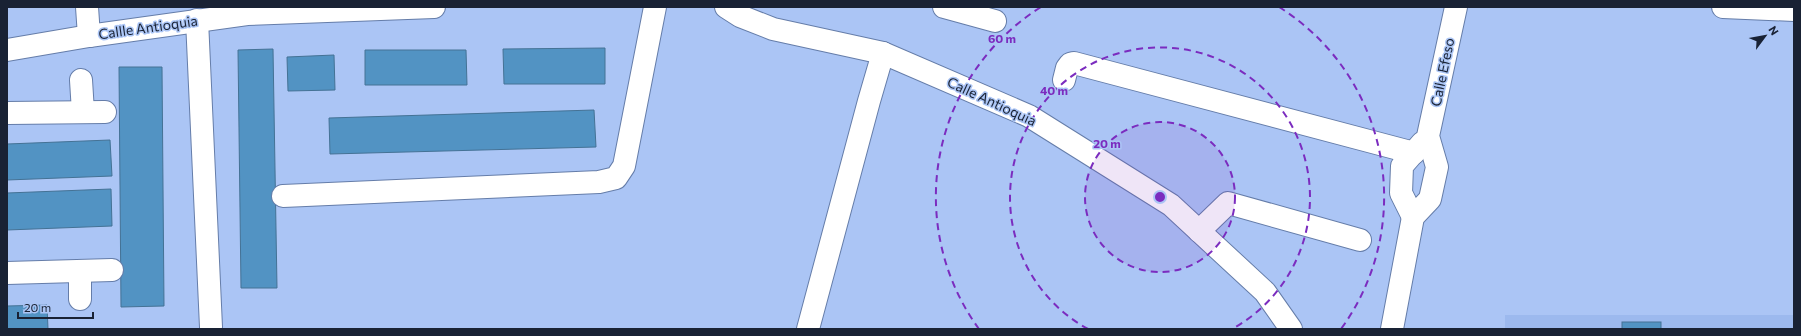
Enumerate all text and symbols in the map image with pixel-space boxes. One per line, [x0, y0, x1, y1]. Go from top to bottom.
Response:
street label: Callle Antioquia [97, 12, 199, 42]
north arrow [1745, 16, 1785, 56]
text: N [1766, 23, 1782, 37]
text: 60 m [988, 31, 1016, 45]
street label: Calle Efeso [1426, 36, 1458, 108]
street label: Calle Antioquia [945, 73, 1039, 129]
text: 40 m [1040, 83, 1068, 97]
text: 20 m [1093, 136, 1121, 150]
centre of rings [1153, 190, 1167, 204]
scale bar [18, 294, 93, 320]
text: 20 m [24, 300, 51, 314]

